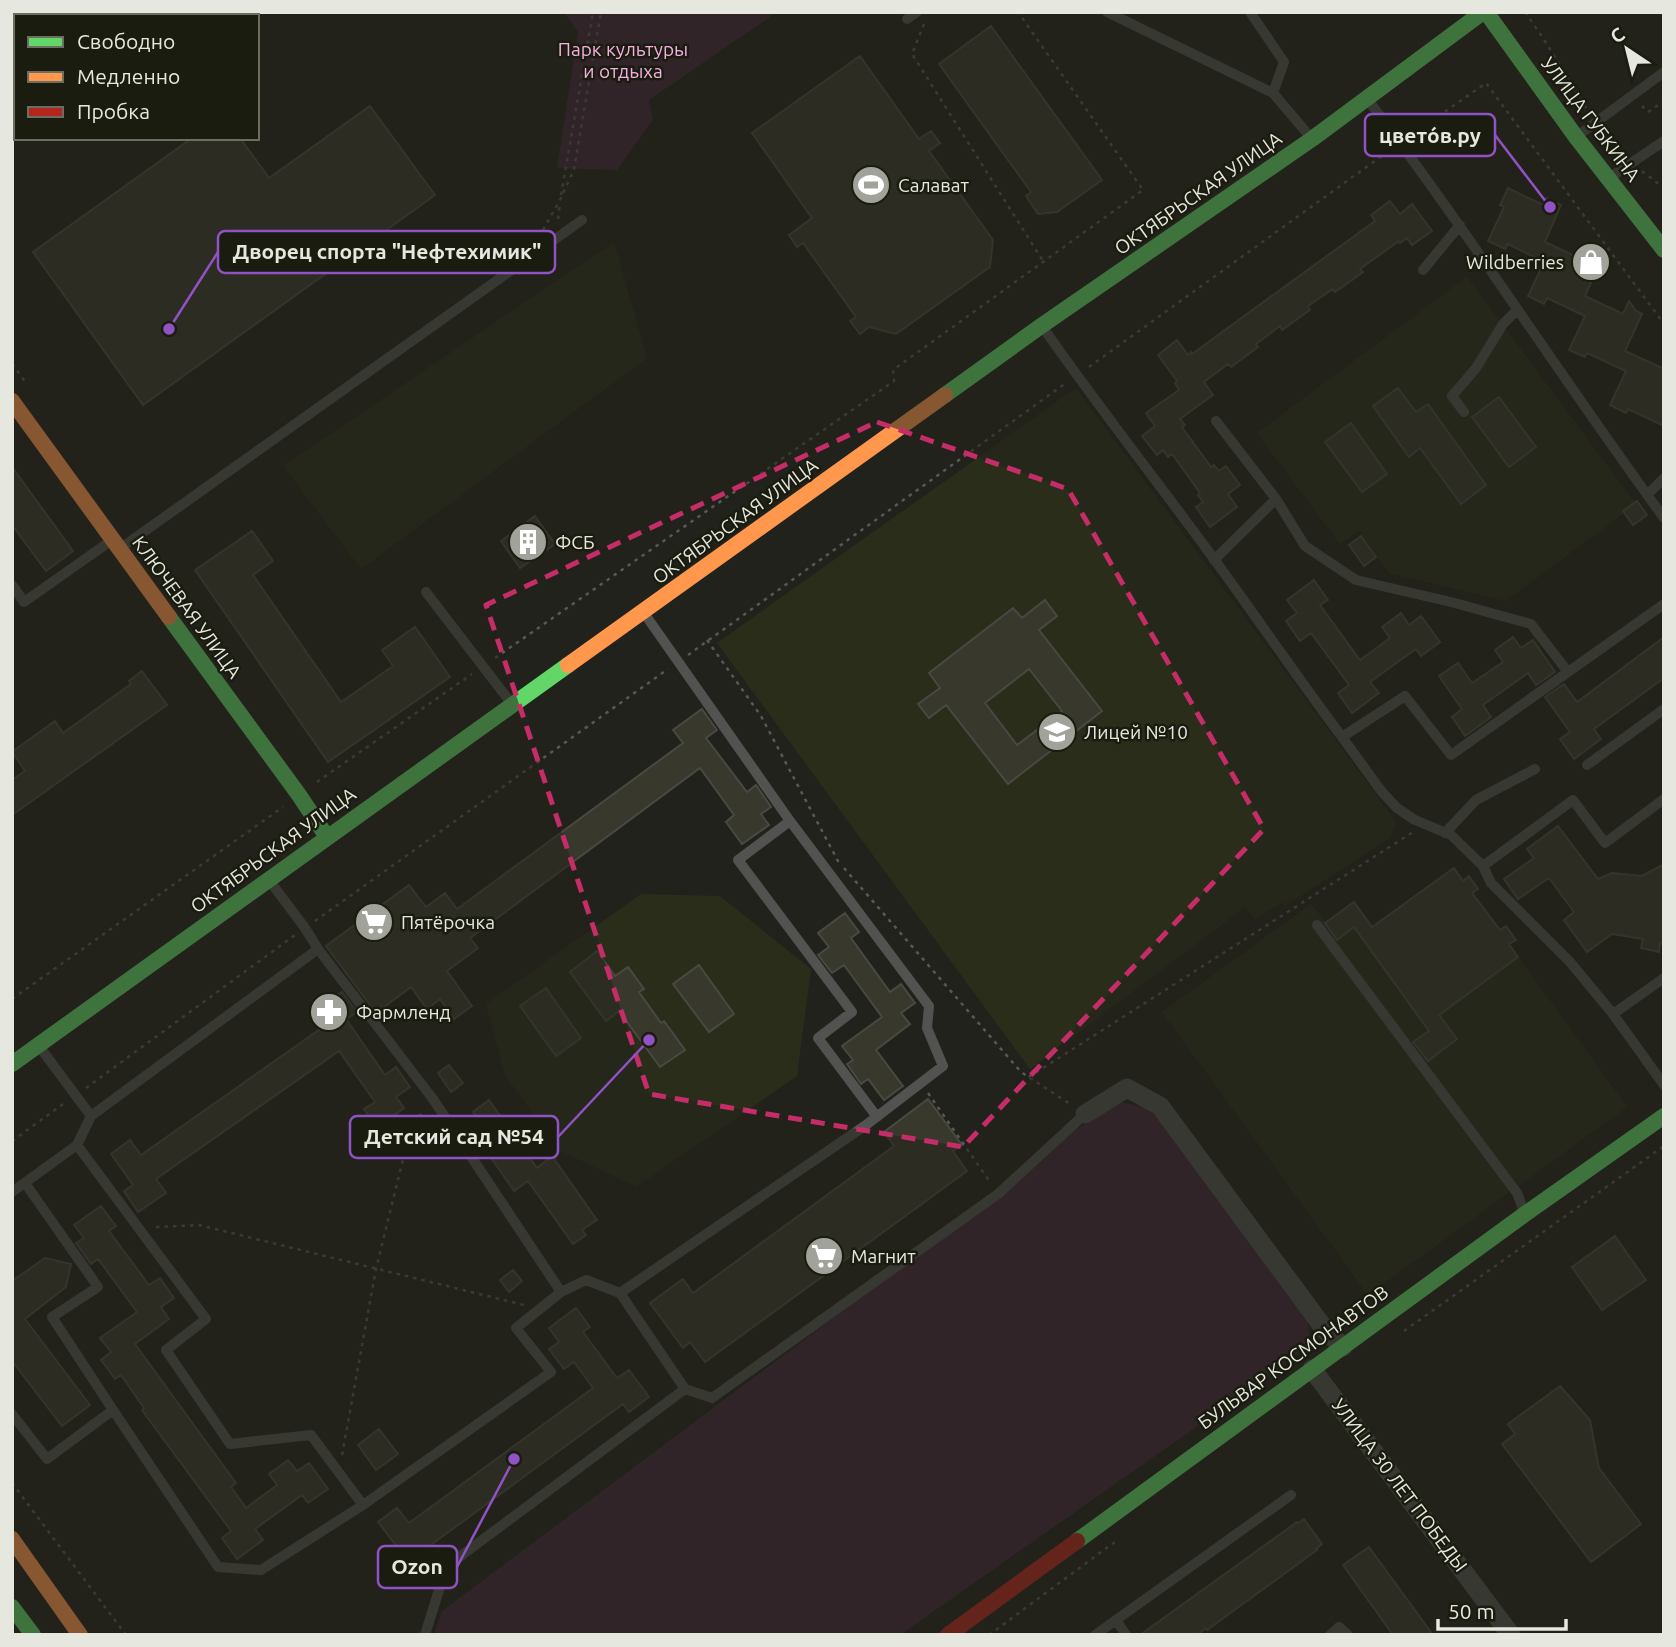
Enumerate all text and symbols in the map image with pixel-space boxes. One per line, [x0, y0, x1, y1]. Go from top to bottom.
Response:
legend [14, 14, 259, 140]
north arrow [1592, 14, 1662, 84]
text: С [1606, 23, 1629, 48]
text: Свободно [77, 29, 175, 53]
park label: Парк культуры и отдыха [558, 38, 688, 82]
street label: УЛИЦА ГУБКИНА [1537, 53, 1645, 186]
text: Медленно [77, 64, 180, 88]
text: Пробка [77, 99, 150, 123]
callout: цвето́в.ру [1365, 114, 1495, 156]
text: цвето́в.ру [1379, 123, 1481, 147]
street label: ОКТЯБРЬСКАЯ УЛИЦА [1110, 127, 1286, 259]
sports icon: Салават [850, 164, 892, 206]
place label: Салават [898, 174, 970, 196]
callout: Дворец спорта "Нефтехимик" [218, 231, 555, 273]
text: Дворец спорта "Нефтехимик" [233, 239, 541, 263]
shop icon: Wildberries [1570, 241, 1612, 283]
place label: Wildberries [1466, 251, 1564, 273]
street label: ОКТЯБРЬСКАЯ УЛИЦА [648, 453, 822, 588]
building icon: ФСБ [507, 521, 549, 563]
place label: ФСБ [555, 531, 595, 553]
street label: КЛЮЧЕВАЯ УЛИЦА [128, 532, 246, 683]
school or university icon: Лицей №10 [1036, 711, 1078, 753]
place label: Лицей №10 [1084, 721, 1188, 743]
street label: ОКТЯБРЬСКАЯ УЛИЦА [186, 782, 360, 917]
supermarket icon: Пятёрочка [353, 901, 395, 943]
place label: Пятёрочка [401, 911, 495, 933]
pharmacy icon: Фармленд [308, 991, 350, 1033]
place label: Фармленд [356, 1001, 451, 1023]
callout: Детский сад №54 [350, 1116, 558, 1158]
text: Детский сад №54 [364, 1124, 544, 1148]
supermarket icon: Магнит [803, 1235, 845, 1277]
place label: Магнит [851, 1245, 916, 1267]
street label: БУЛЬВАР КОСМОНАВТОВ [1194, 1281, 1392, 1433]
street label: УЛИЦА 30 ЛЕТ ПОБЕДЫ [1328, 1394, 1472, 1576]
callout: Ozon [378, 1546, 457, 1588]
text: Ozon [391, 1554, 443, 1578]
scale bar [1438, 1588, 1566, 1632]
text: 50 m [1448, 1599, 1495, 1623]

